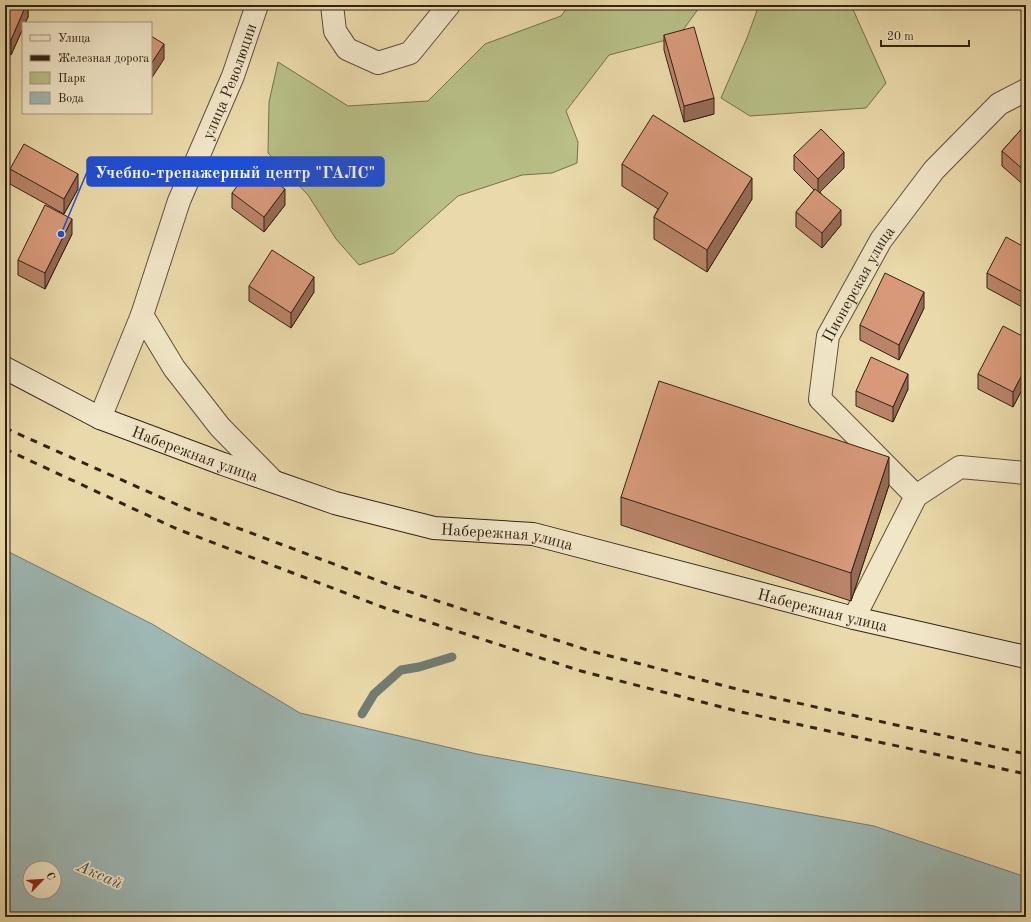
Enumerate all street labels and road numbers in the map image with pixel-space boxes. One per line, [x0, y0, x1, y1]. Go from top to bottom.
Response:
street label: улица Революции [201, 22, 260, 142]
street label: Пионерская улица [820, 224, 898, 345]
street label: Набережная улица [129, 425, 260, 486]
street label: Набережная улица [440, 522, 574, 554]
street label: Набережная улица [756, 587, 889, 635]

